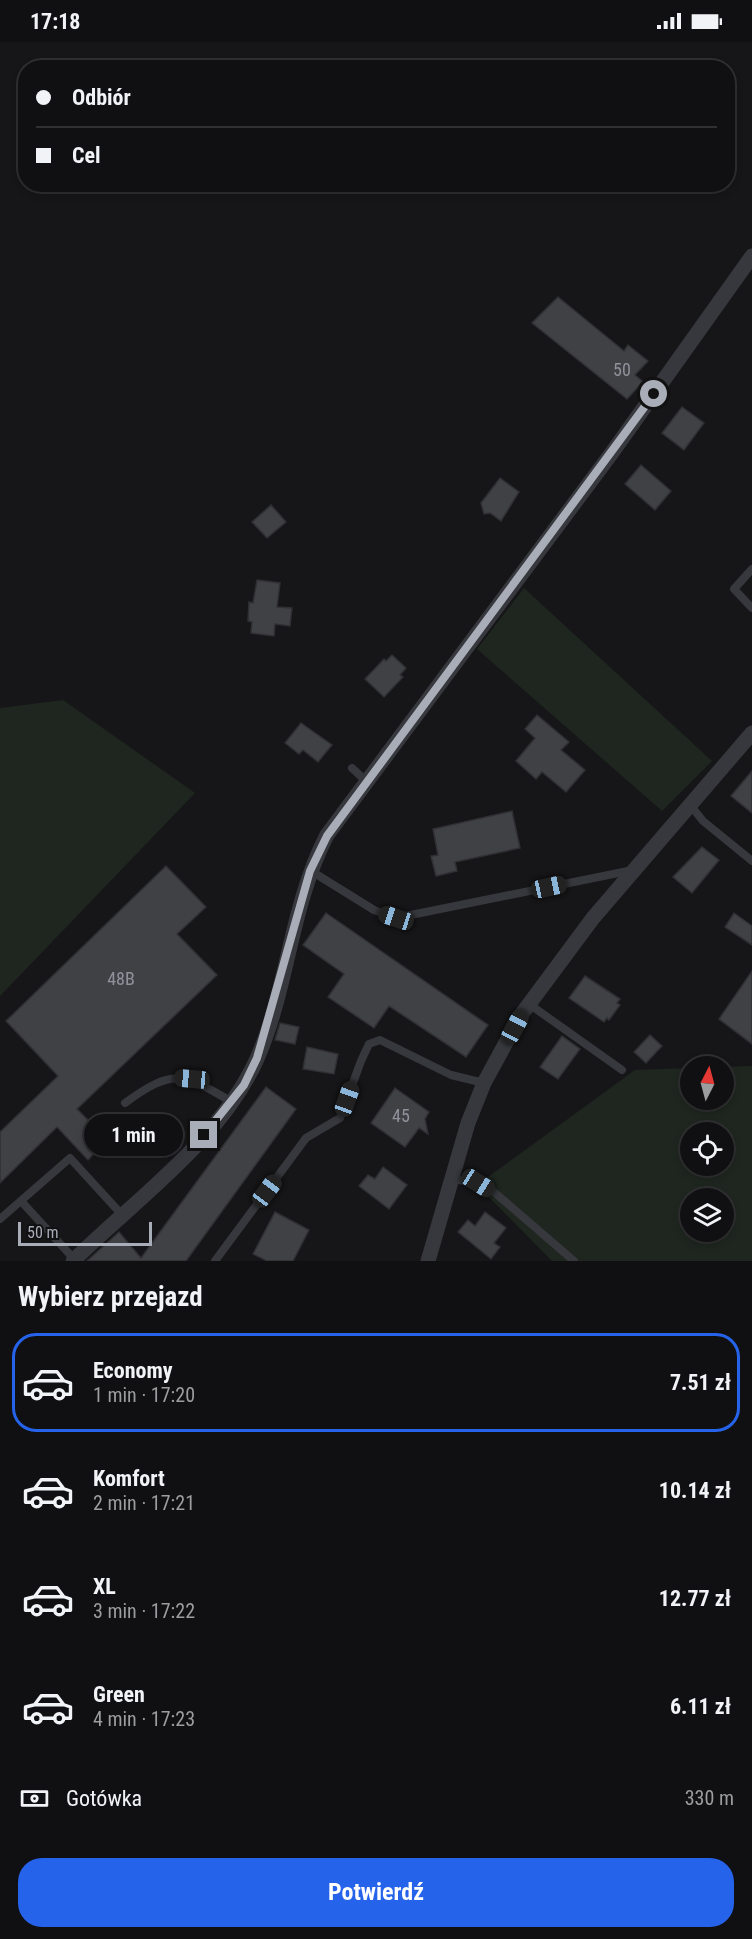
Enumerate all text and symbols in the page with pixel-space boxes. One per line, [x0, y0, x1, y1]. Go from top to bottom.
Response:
text: 17:18 [30, 9, 81, 34]
text: Odbiór [72, 85, 131, 110]
text: Cel [72, 143, 101, 168]
house number: 50 [613, 359, 631, 380]
route start [640, 380, 667, 407]
car [530, 874, 568, 900]
car [376, 904, 416, 932]
house number: 48B [107, 968, 135, 989]
car [499, 1007, 531, 1047]
north arrow [680, 1056, 734, 1110]
map controls [680, 1056, 734, 1242]
car [173, 1068, 211, 1090]
car [332, 1079, 362, 1119]
house number: 45 [392, 1105, 410, 1126]
callout: 1 min [84, 1114, 183, 1156]
route end [190, 1121, 217, 1148]
button: locate [680, 1122, 734, 1176]
text: 1 min [111, 1123, 156, 1147]
car [458, 1166, 498, 1200]
car [249, 1171, 285, 1211]
button: layers [680, 1188, 734, 1242]
scale bar [18, 1219, 152, 1246]
text: 50 m [27, 1223, 59, 1242]
text: Wybierz przejazd [18, 1281, 203, 1313]
icon: car [21, 1356, 75, 1410]
text: Economy [93, 1358, 173, 1383]
text: 7.51 zł [670, 1370, 731, 1395]
text: 1 min · 17:20 [93, 1383, 195, 1407]
icon: car [21, 1464, 75, 1518]
text: Komfort [93, 1466, 165, 1491]
text: 10.14 zł [659, 1478, 731, 1503]
text: 2 min · 17:21 [93, 1491, 195, 1515]
icon: car [21, 1572, 75, 1626]
text: XL [93, 1574, 116, 1599]
text: 12.77 zł [659, 1586, 731, 1611]
text: 3 min · 17:22 [93, 1599, 195, 1623]
icon: car [21, 1680, 75, 1734]
text: Green [93, 1682, 145, 1707]
text: 6.11 zł [670, 1694, 731, 1719]
text: 4 min · 17:23 [93, 1707, 195, 1731]
icon: cash [18, 1782, 51, 1815]
text: Gotówka [66, 1786, 142, 1811]
text: 330 m [685, 1786, 734, 1810]
button: Potwierdź [18, 1858, 734, 1927]

